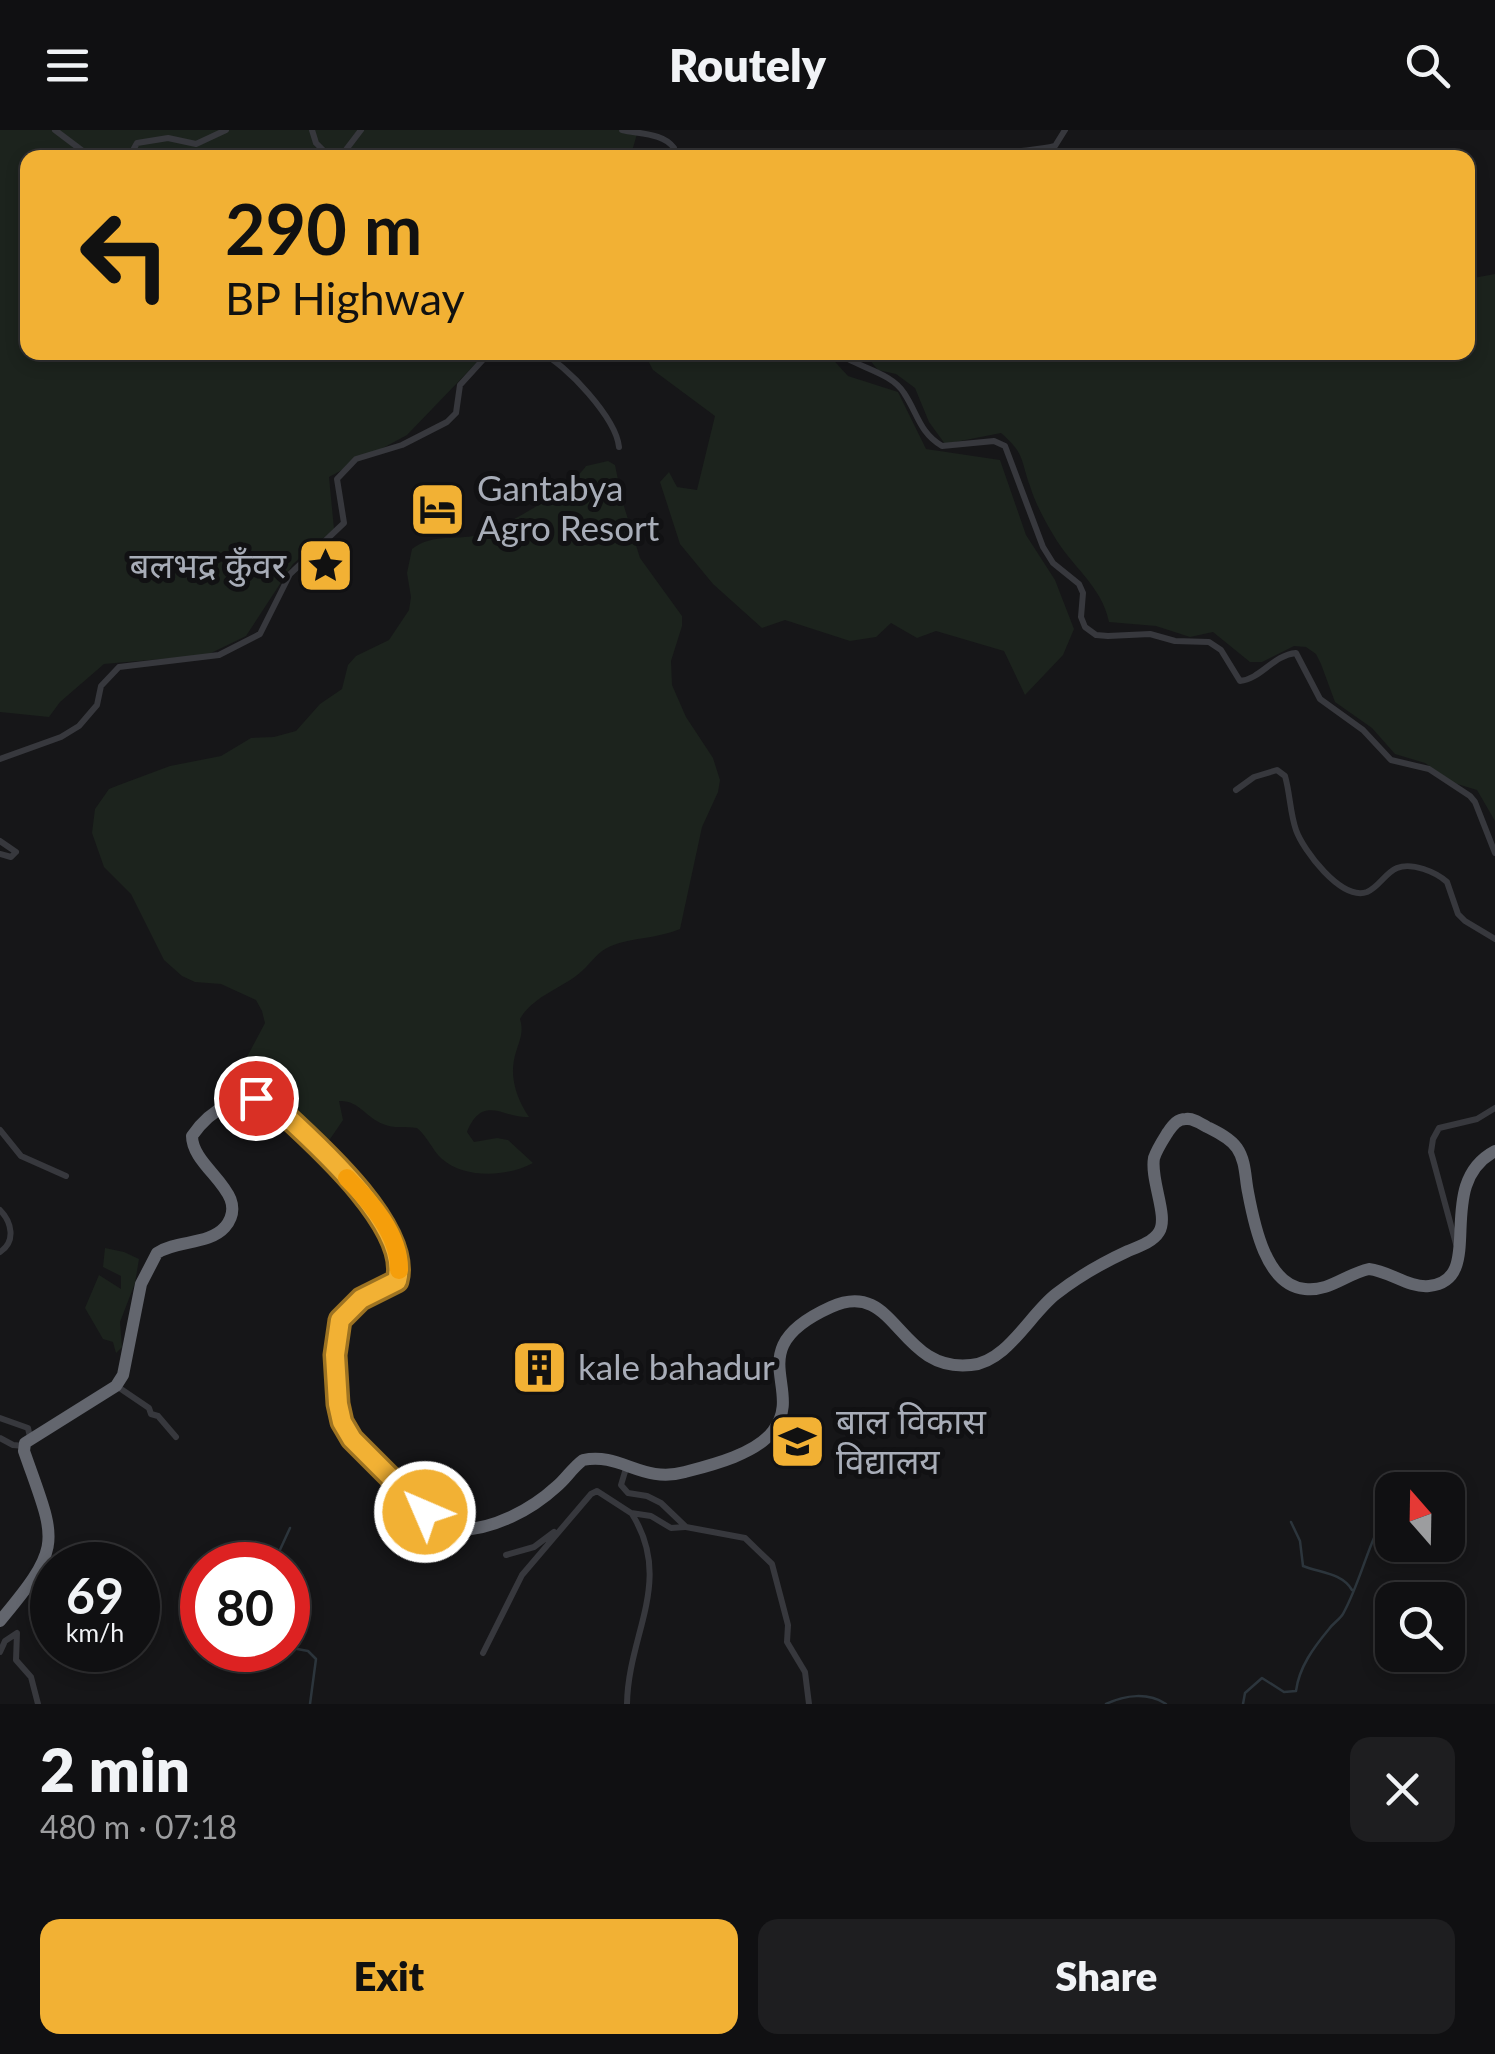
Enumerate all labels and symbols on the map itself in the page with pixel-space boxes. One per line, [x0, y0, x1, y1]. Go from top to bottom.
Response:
place label: Gantabya Agro Resort [477, 466, 660, 548]
hotel icon: Gantabya Agro Resort [408, 479, 468, 539]
place icon: बलभद्र कुँवर [295, 536, 355, 596]
place label: बलभद्र कुँवर [129, 543, 287, 587]
pin [214, 1056, 299, 1141]
building icon: kale bahadur [509, 1338, 569, 1398]
place label: kale bahadur [578, 1345, 775, 1387]
place label: बाल विकास विद्यालय [836, 1399, 987, 1481]
school or university icon: बाल विकास विद्यालय [767, 1412, 827, 1472]
position arrow [373, 1460, 477, 1564]
north arrow [1375, 1472, 1465, 1562]
speed limit sign: 80 [180, 1542, 310, 1672]

